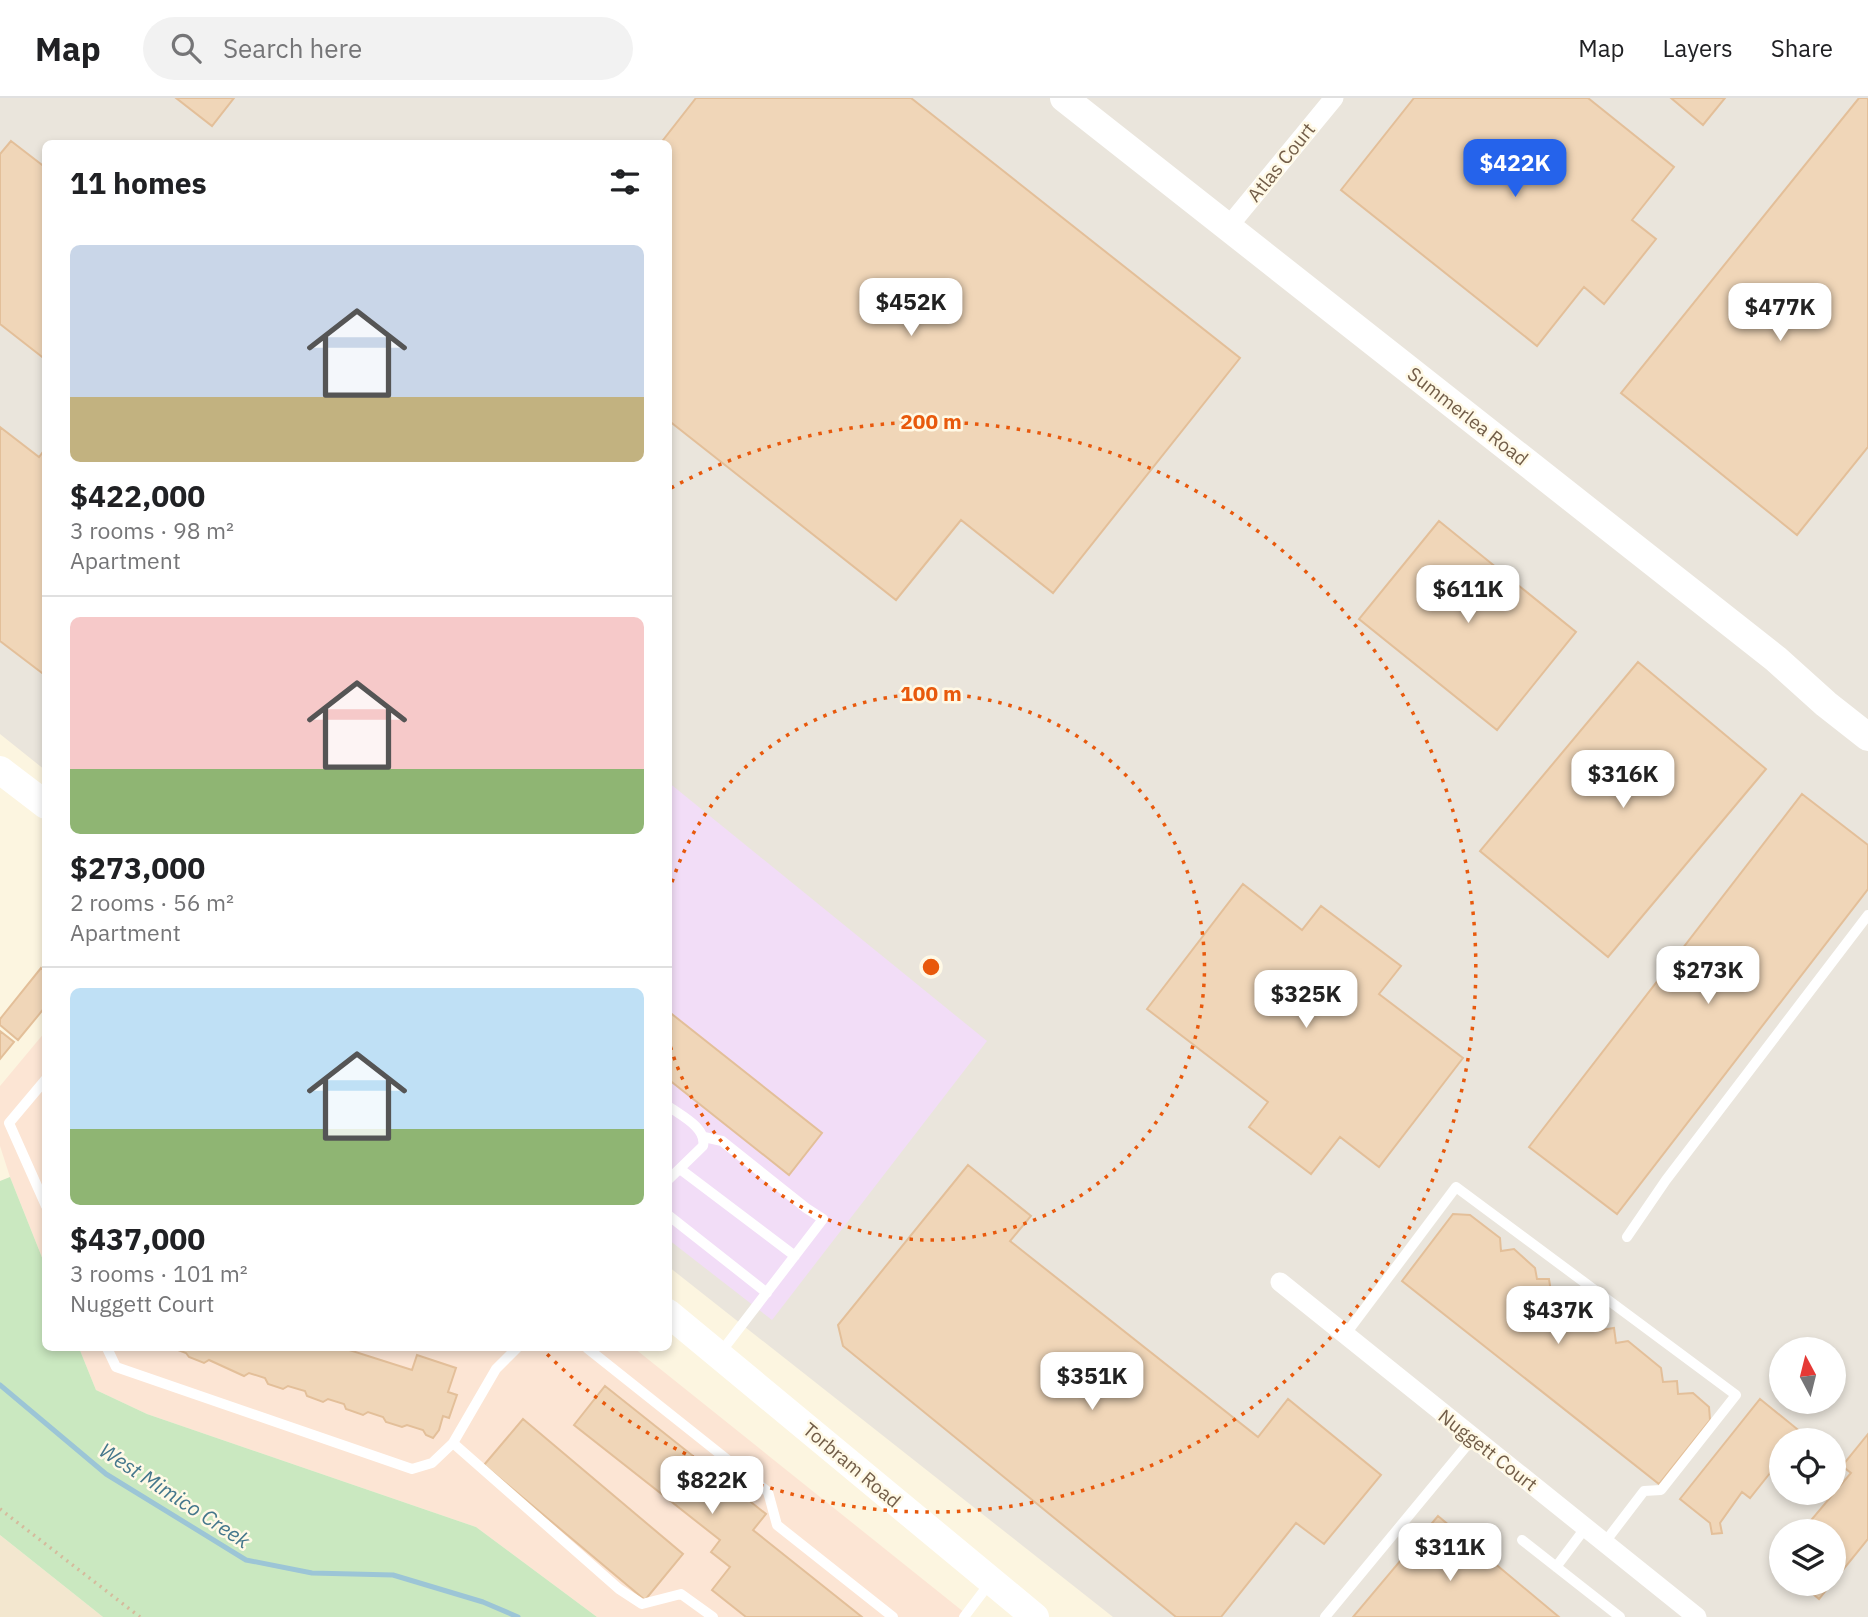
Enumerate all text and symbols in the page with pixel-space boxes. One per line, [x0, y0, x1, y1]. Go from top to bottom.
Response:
search box [143, 17, 633, 80]
text: Map [35, 27, 101, 70]
icon: search [167, 29, 205, 67]
text: Search here [223, 31, 362, 65]
text: Map [1578, 32, 1625, 64]
text: Layers [1663, 32, 1733, 64]
text: Share [1771, 32, 1833, 64]
street label: Atlas Court [1242, 118, 1320, 206]
pin: $422K [1466, 140, 1564, 199]
text: $422K [1479, 147, 1551, 177]
text: 11 homes [70, 163, 207, 202]
icon: filters [606, 163, 644, 201]
pin: $452K [862, 278, 960, 338]
pin: $477K [1731, 284, 1829, 343]
text: $452K [875, 286, 947, 316]
icon: home [294, 290, 420, 416]
text: $477K [1744, 291, 1816, 321]
street label: Summerlea Road [1403, 361, 1533, 471]
text: 200 m [900, 407, 962, 435]
text: $422,000 [70, 476, 205, 515]
text: 3 rooms · 98 m² [70, 515, 234, 545]
text: Apartment [70, 545, 181, 575]
pin: $611K [1419, 566, 1517, 625]
text: $611K [1432, 573, 1504, 603]
icon: home [294, 662, 420, 788]
text: 100 m [900, 679, 962, 707]
pin: $316K [1574, 750, 1672, 810]
text: $316K [1587, 758, 1659, 788]
text: $273,000 [70, 848, 205, 887]
text: 2 rooms · 56 m² [70, 887, 234, 917]
text: Apartment [70, 917, 181, 947]
pin: $273K [1659, 946, 1757, 1006]
text: $273K [1672, 954, 1744, 984]
centre of rings [919, 955, 943, 979]
pin: $325K [1257, 970, 1355, 1030]
text: $325K [1270, 978, 1342, 1008]
icon: home [294, 1033, 420, 1159]
text: $437,000 [70, 1219, 205, 1258]
text: 3 rooms · 101 m² [70, 1258, 248, 1288]
pin: $437K [1509, 1286, 1607, 1346]
text: Nuggett Court [70, 1288, 214, 1318]
text: $437K [1522, 1294, 1594, 1324]
north arrow [1769, 1337, 1846, 1414]
map controls [1769, 1337, 1846, 1596]
pin: $351K [1043, 1352, 1141, 1412]
text: $351K [1056, 1360, 1128, 1390]
street label: Nuggett Court [1434, 1404, 1542, 1496]
street label: Torbram Road [798, 1417, 906, 1513]
button: locate [1769, 1428, 1846, 1505]
water label: West Mimico Creek [94, 1436, 257, 1555]
pin: $822K [663, 1456, 761, 1516]
text: $822K [676, 1464, 748, 1494]
button: layers [1769, 1519, 1846, 1596]
pin: $311K [1401, 1524, 1499, 1583]
text: $311K [1414, 1531, 1486, 1561]

